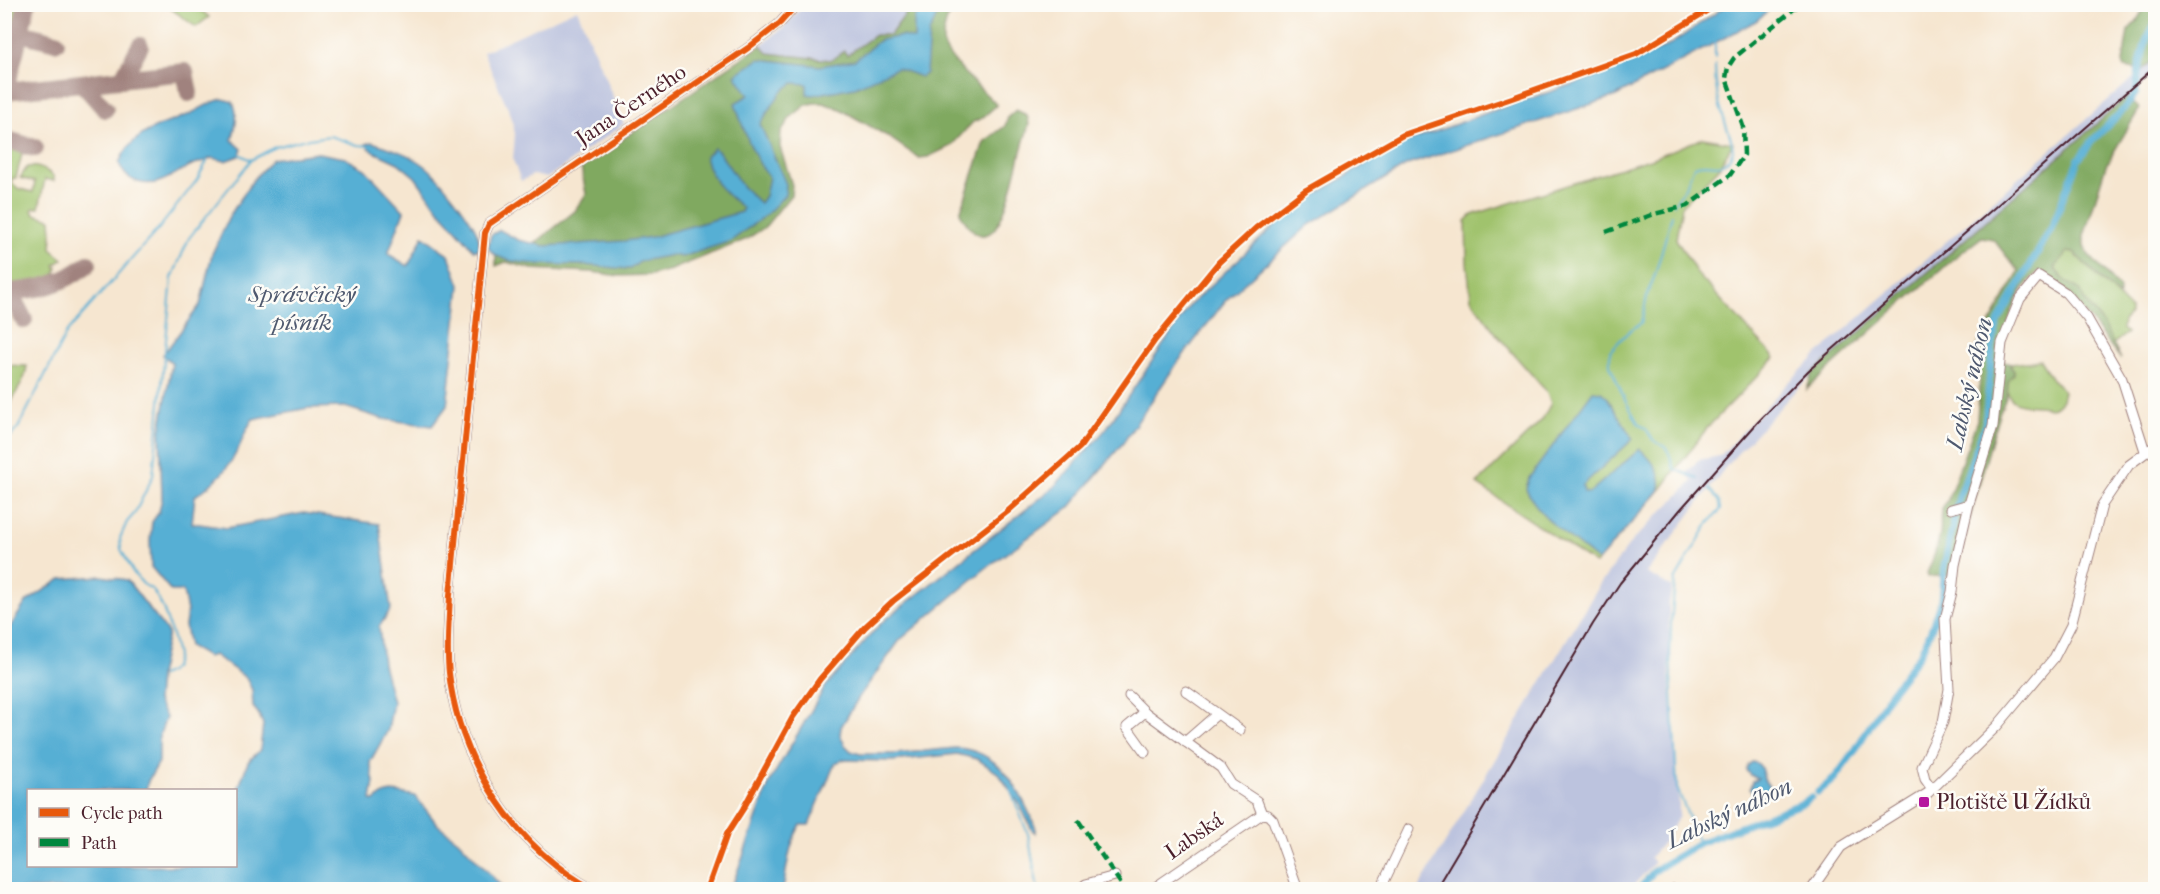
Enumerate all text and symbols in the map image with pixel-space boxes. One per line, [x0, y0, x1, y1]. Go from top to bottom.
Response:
street label: Jana Černého [569, 58, 691, 153]
water label: Správčický písník [247, 280, 358, 336]
water label: Labský náhon [1940, 315, 1998, 455]
water label: Labský náhon [1660, 772, 1796, 855]
place label: Plotiště U Žídků [1936, 788, 2092, 815]
legend [27, 789, 237, 867]
marker: Plotiště U Žídků [1917, 795, 1931, 809]
text: Cycle path [81, 803, 162, 824]
street label: Labská [1160, 806, 1229, 865]
text: Path [81, 833, 117, 854]

